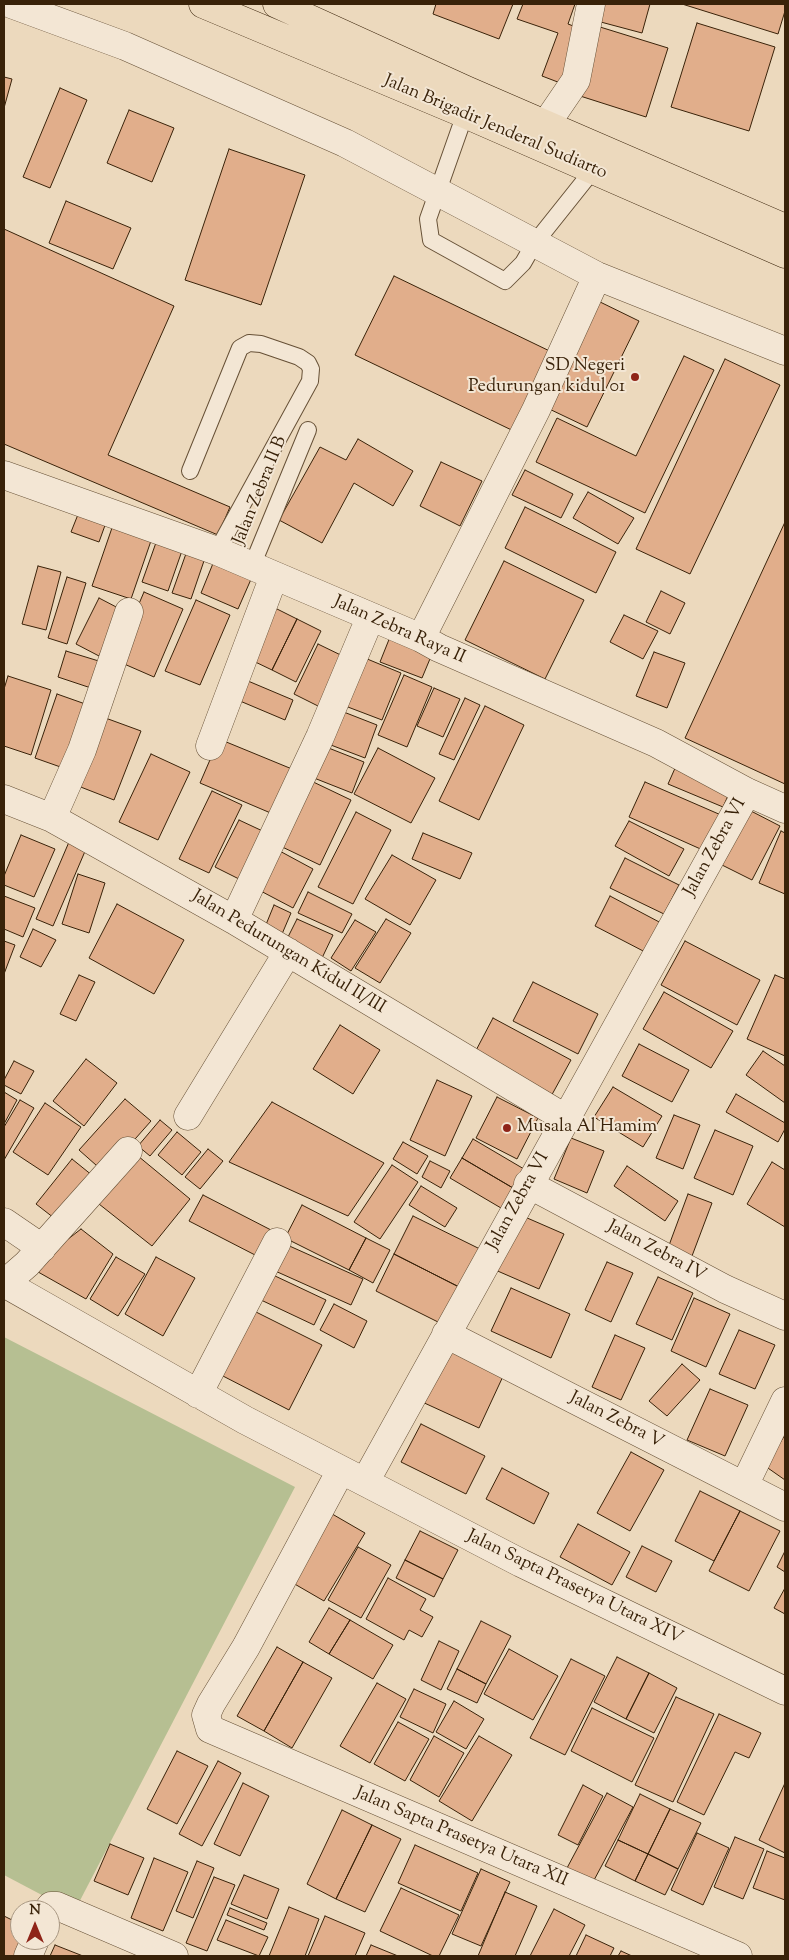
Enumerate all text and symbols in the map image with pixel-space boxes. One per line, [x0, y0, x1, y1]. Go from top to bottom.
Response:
street label: Jalan Brigadir Jenderal Sudiarto [380, 71, 610, 185]
place label: SD Negeri Pedurungan kidul 01 [468, 356, 625, 398]
marker: SD Negeri Pedurungan kidul 01 [629, 371, 641, 383]
street label: Jalan Zebra II B [229, 433, 293, 549]
street label: Jalan Zebra Raya II [330, 592, 468, 670]
street label: Jalan Zebra VI [680, 795, 752, 901]
street label: Jalan Pedurungan Kidul II/III [187, 886, 389, 1020]
place label: Musala Al Hamim [517, 1117, 657, 1139]
marker: Musala Al Hamim [501, 1122, 513, 1134]
street label: Jalan Zebra VI [483, 1149, 555, 1255]
street label: Jalan Zebra IV [603, 1217, 709, 1287]
street label: Jalan Zebra V [565, 1388, 667, 1454]
street label: Jalan Sapta Prasetya Utara XIV [462, 1526, 686, 1650]
street label: Jalan Sapta Prasetya Utara XII [351, 1783, 571, 1893]
north arrow [10, 1900, 60, 1950]
text: N [29, 1901, 41, 1921]

